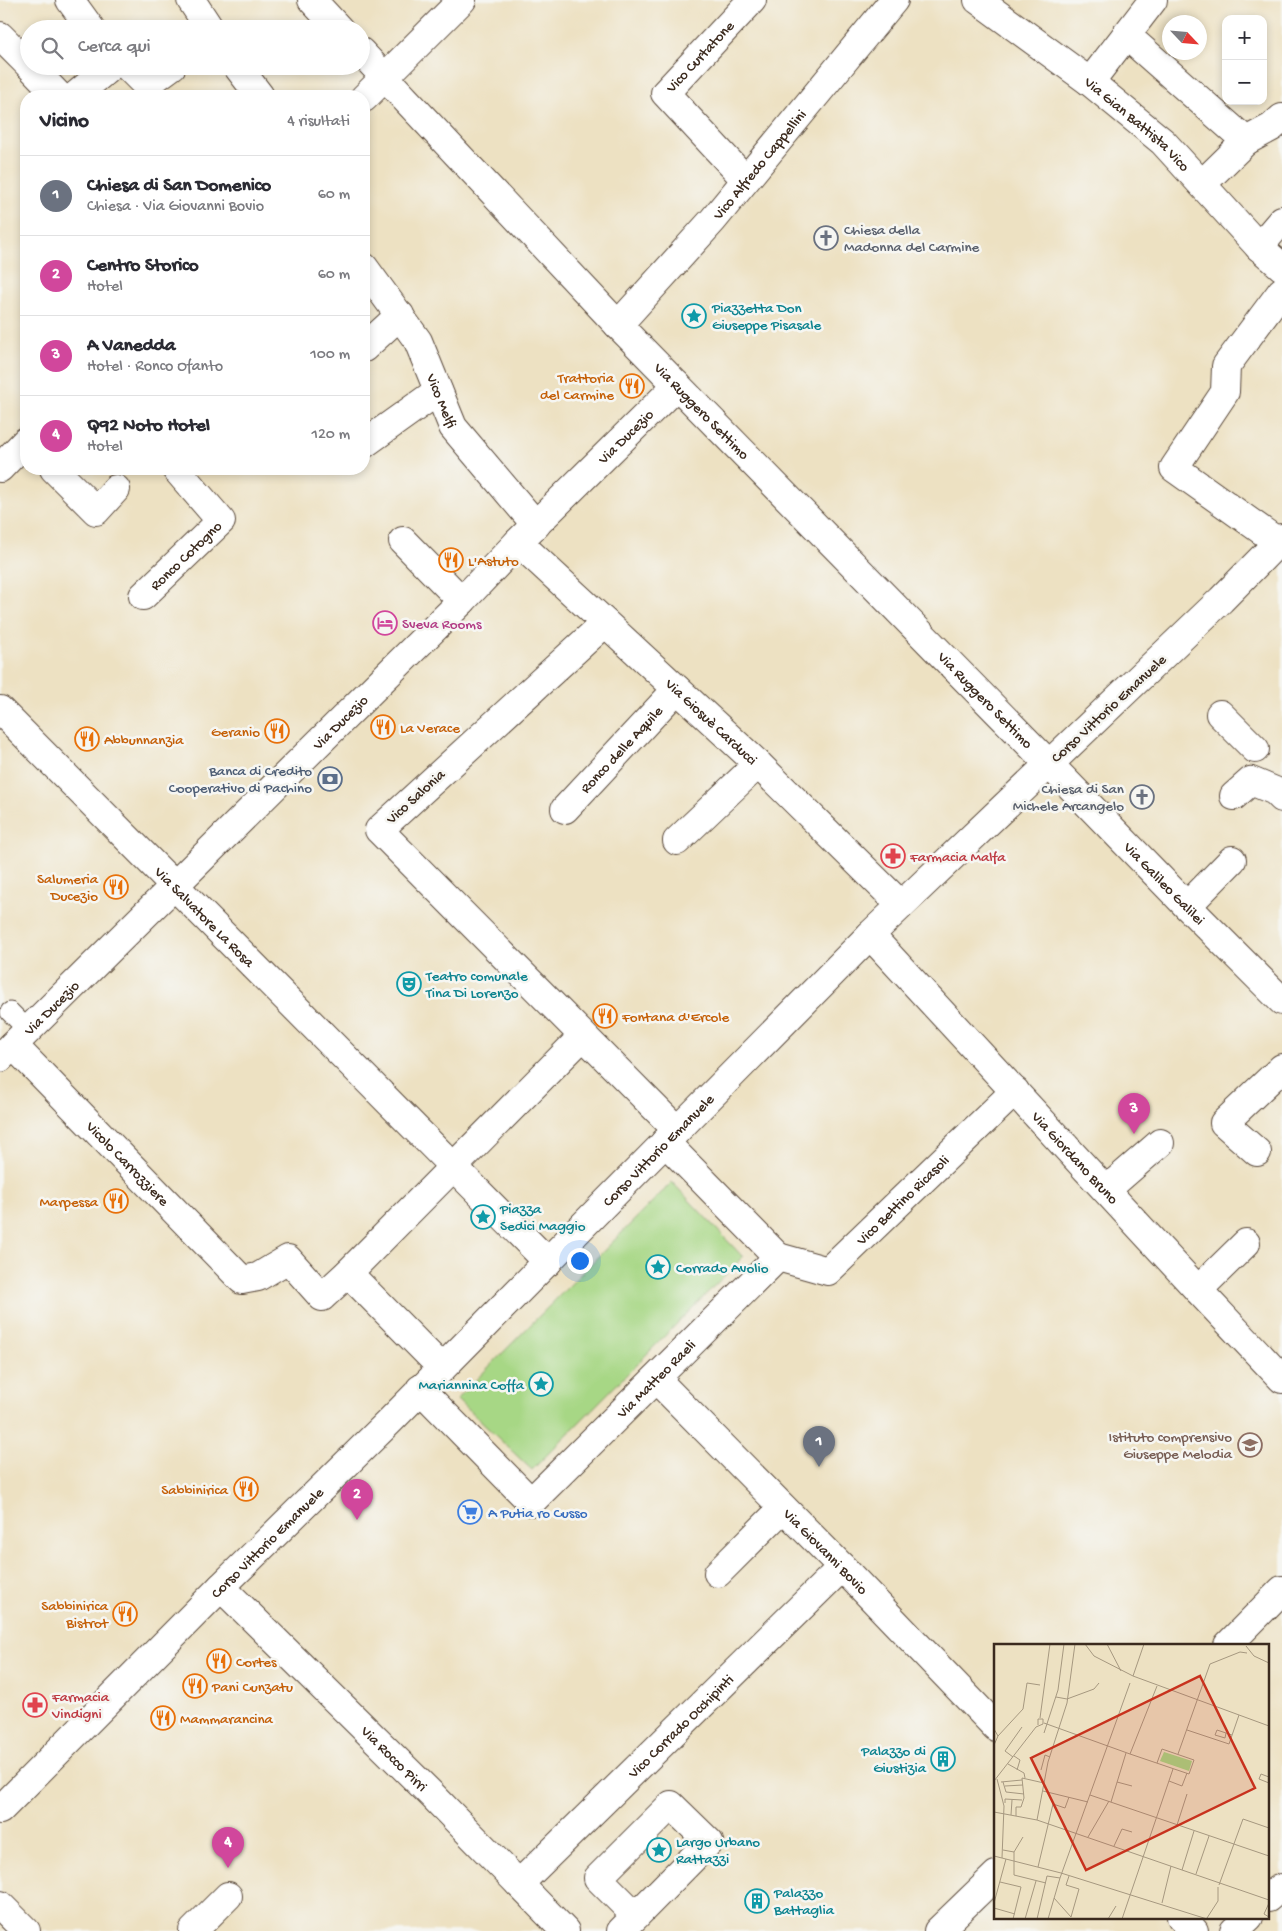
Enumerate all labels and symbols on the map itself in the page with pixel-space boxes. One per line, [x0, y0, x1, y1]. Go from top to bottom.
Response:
north arrow [1162, 15, 1207, 60]
street label: Vico Curtatone [662, 18, 739, 98]
street label: Via Gian Battista Vico [1079, 73, 1193, 176]
street label: Vico Alfredo Cappellini [709, 107, 811, 225]
place label: Chiesa della Madonna del Carmine [844, 222, 980, 257]
church icon: Chiesa della Madonna del Carmine [813, 225, 839, 251]
place label: Piazzetta Don Giuseppe Pisasale [711, 300, 822, 335]
place icon: Piazzetta Don Giuseppe Pisasale [681, 303, 707, 329]
street label: Via Ruggero Settimo [649, 359, 752, 464]
street label: Vico Melfi [421, 370, 460, 432]
place label: Trattoria del Carmine [540, 370, 615, 405]
restaurant icon: Trattoria del Carmine [619, 373, 645, 399]
street label: Via Ducezio [594, 406, 658, 469]
street label: Ronco Cotogno [147, 518, 227, 595]
restaurant icon: L'Astuto [438, 547, 464, 573]
place label: L'Astuto [468, 553, 519, 571]
hotel icon: Sveva Rooms [372, 610, 398, 636]
place label: Sveva Rooms [402, 616, 482, 634]
street label: Via Ruggero Settimo [932, 648, 1036, 753]
street label: Corso Vittorio Emanuele [1048, 651, 1171, 767]
street label: Via Giosuè Carducci [660, 675, 760, 770]
street label: Via Ducezio [309, 692, 373, 755]
street label: Ronco delle Aquile [577, 703, 668, 798]
restaurant icon: La Verace [370, 714, 396, 740]
restaurant icon: Geranio [264, 718, 290, 744]
place label: La Verace [400, 720, 460, 738]
place label: Geranio [211, 724, 260, 742]
restaurant icon: Abbunnanzia [74, 726, 100, 752]
place label: Abbunnanzia [104, 732, 184, 750]
place label: Banca di Credito Cooperativo di Pachino [169, 763, 312, 798]
bank icon: Banca di Credito Cooperativo di Pachino [317, 766, 343, 792]
street label: Vico Salonia [382, 766, 450, 829]
place label: Chiesa di San Michele Arcangelo [1013, 781, 1124, 816]
church icon: Chiesa di San Michele Arcangelo [1129, 784, 1155, 810]
street label: Via Galileo Galilei [1118, 838, 1208, 930]
pharmacy icon: Farmacia Malfa [880, 843, 906, 869]
place label: Farmacia Malfa [909, 849, 1006, 867]
street label: Via Salvatore La Rosa [149, 863, 258, 972]
place label: Salumeria Ducezio [37, 871, 99, 906]
restaurant icon: Salumeria Ducezio [103, 874, 129, 900]
place label: Teatro comunale Tina Di Lorenzo [425, 968, 528, 1003]
theatre icon: Teatro comunale Tina Di Lorenzo [396, 971, 422, 997]
street label: Via Ducezio [20, 977, 84, 1041]
restaurant icon: Fontana d'Ercole [592, 1003, 618, 1029]
place label: Fontana d'Ercole [621, 1009, 729, 1027]
street label: Corso Vittorio Emanuele [600, 1091, 719, 1211]
pin: 3 [1118, 1093, 1150, 1134]
street label: Via Giordano Bruno [1026, 1108, 1121, 1209]
street label: Vicolo Carrozziere [81, 1118, 172, 1211]
street label: Vico Bettino Ricasoli [853, 1152, 954, 1250]
restaurant icon: Marpessa [103, 1188, 129, 1214]
place label: Marpessa [39, 1194, 99, 1212]
place label: Piazza Sedici Maggio [499, 1201, 586, 1236]
place icon: Piazza Sedici Maggio [470, 1204, 496, 1230]
your location [567, 1248, 593, 1274]
place icon: Corrado Avolio [645, 1254, 671, 1280]
place label: Corrado Avolio [676, 1260, 769, 1278]
street label: Via Matteo Raeli [613, 1337, 700, 1424]
place icon: Mariannina Coffa [528, 1371, 554, 1397]
place label: Mariannina Coffa [418, 1377, 525, 1395]
pin: 1 [803, 1426, 835, 1467]
place label: Istituto comprensivo Giuseppe Melodia [1109, 1429, 1233, 1464]
school or university icon: Istituto comprensivo Giuseppe Melodia [1237, 1432, 1263, 1458]
restaurant icon: Sabbinirica [233, 1476, 259, 1502]
pin: 2 [341, 1479, 373, 1520]
place label: Sabbinirica [161, 1482, 229, 1500]
street label: Corso Vittorio Emanuele [208, 1484, 328, 1603]
supermarket icon: A Putia ro Cusso [457, 1499, 483, 1525]
place label: A Putia ro Cusso [488, 1505, 588, 1523]
street label: Via Giovanni Bovio [778, 1505, 871, 1599]
place label: Sabbinirica Bistrot [41, 1598, 110, 1633]
restaurant icon: Sabbinirica Bistrot [112, 1601, 138, 1627]
inset map [994, 1644, 1270, 1918]
restaurant icon: Cortes [206, 1648, 232, 1674]
place label: Cortes [236, 1654, 277, 1672]
street label: Vico Corrado Occhipinti [624, 1671, 738, 1784]
restaurant icon: Pani Cunzatu [182, 1673, 208, 1699]
place label: Pani Cunzatu [211, 1679, 293, 1697]
place label: Farmacia Vindigni [51, 1689, 110, 1724]
pharmacy icon: Farmacia Vindigni [22, 1692, 48, 1718]
restaurant icon: Mammarancina [150, 1705, 176, 1731]
place label: Mammarancina [180, 1711, 274, 1729]
street label: Via Rocco Pirri [356, 1722, 430, 1796]
place label: Palazzo di Giustizia [860, 1743, 927, 1778]
building icon: Palazzo di Giustizia [930, 1746, 956, 1772]
pin: 4 [212, 1827, 244, 1868]
place label: Largo Urbano Rattazzi [676, 1834, 760, 1869]
place icon: Largo Urbano Rattazzi [646, 1837, 672, 1863]
place label: Palazzo Battaglia [773, 1885, 835, 1920]
building icon: Palazzo Battaglia [744, 1888, 770, 1914]

